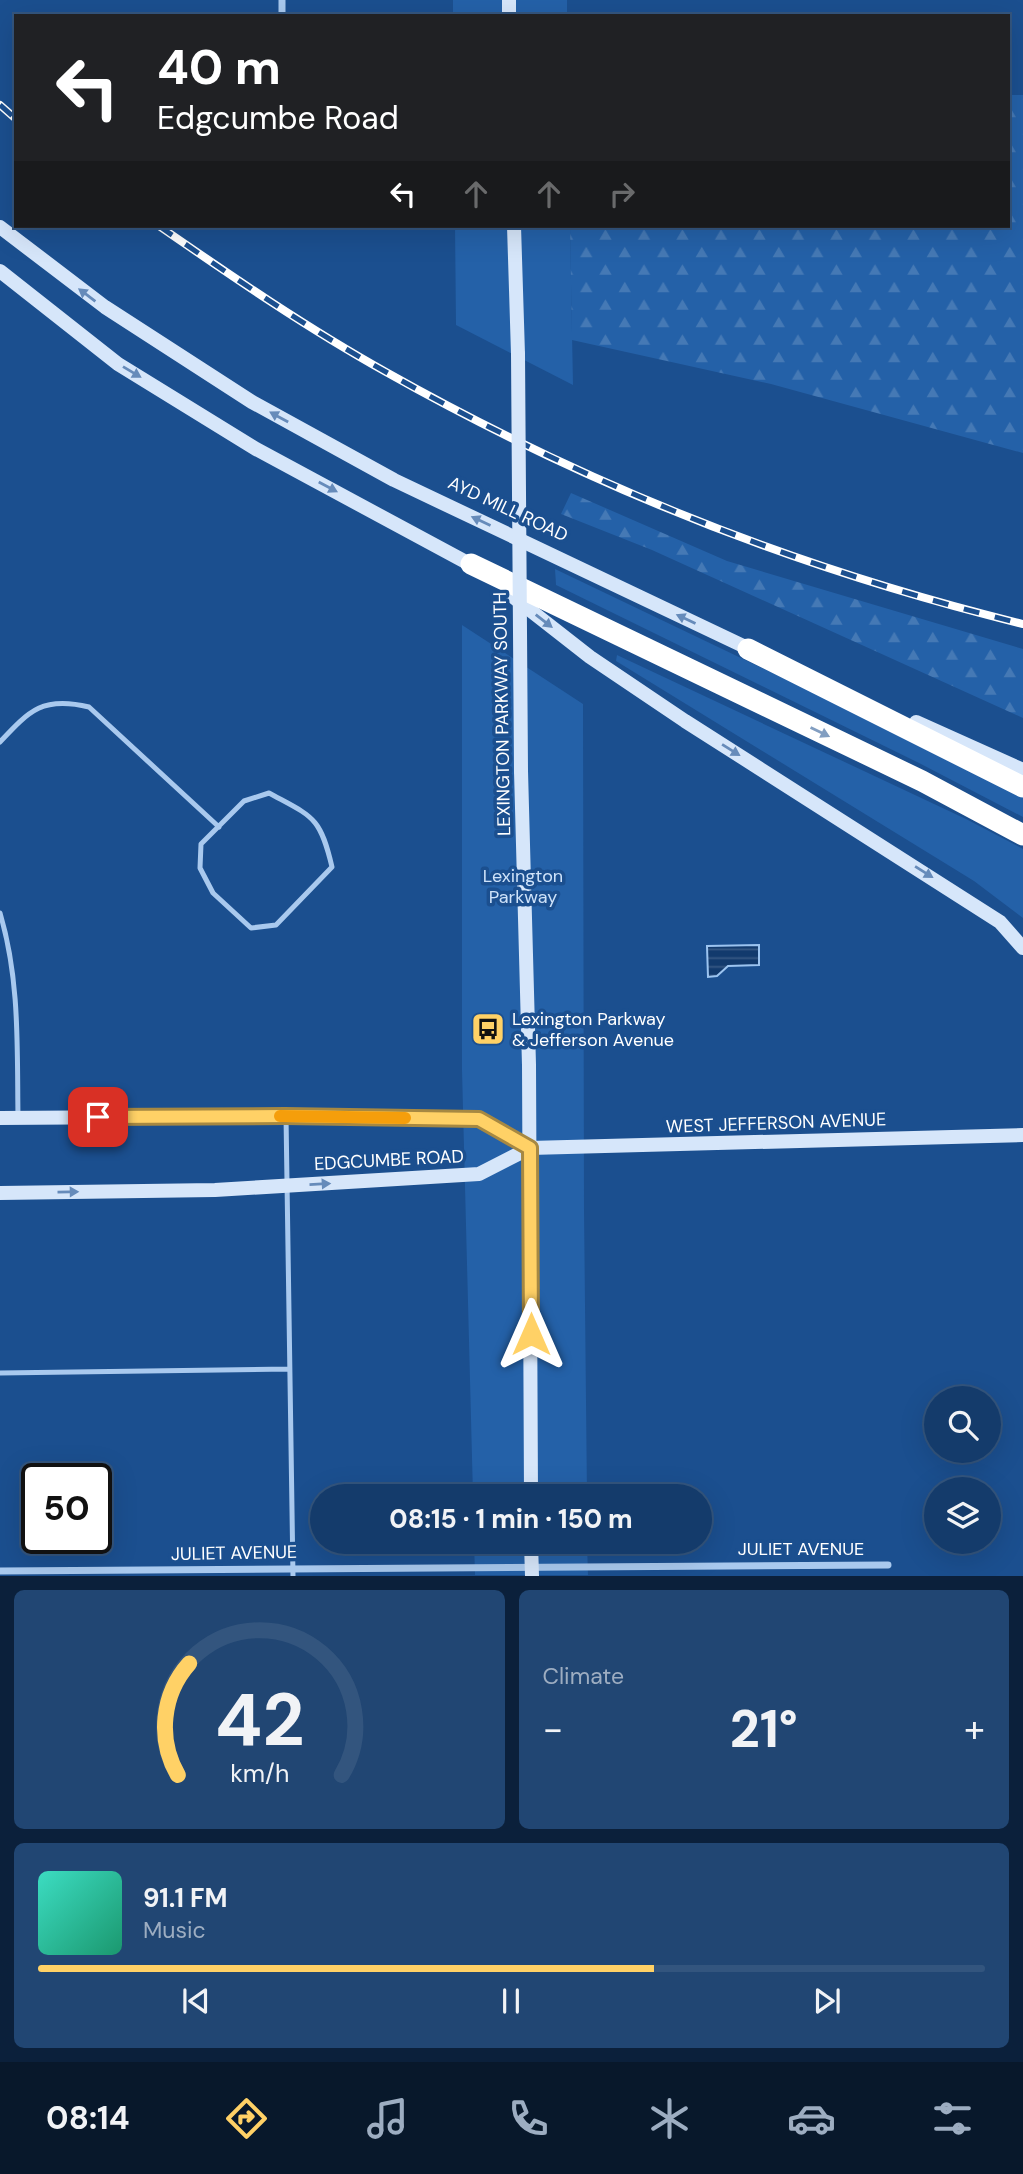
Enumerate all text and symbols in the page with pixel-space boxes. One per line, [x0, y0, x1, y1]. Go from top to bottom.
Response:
text: 40 m [157, 35, 281, 99]
icon: left [42, 42, 133, 133]
text: Edgcumbe Road [157, 97, 399, 139]
icon: left [384, 175, 422, 213]
icon: ahead [457, 175, 495, 213]
icon: ahead [530, 175, 568, 213]
icon: right [603, 175, 641, 213]
one-way arrow [79, 287, 97, 302]
one-way arrow [122, 366, 141, 378]
one-way arrow [269, 411, 289, 422]
street label: AYD MILL ROAD [444, 471, 572, 547]
one-way arrow [318, 481, 338, 493]
one-way arrow [471, 516, 491, 527]
street label: LEXINGTON PARKWAY SOUTH [488, 592, 516, 836]
one-way arrow [535, 613, 553, 628]
one-way arrow [676, 613, 696, 625]
one-way arrow [810, 726, 830, 737]
one-way arrow [722, 744, 741, 757]
park label: Lexington Parkway [483, 864, 563, 909]
one-way arrow [914, 865, 933, 878]
place label: Lexington Parkway & Jefferson Avenue [512, 1007, 674, 1052]
bus stop icon: Lexington Parkway & Jefferson Avenue [469, 1010, 507, 1048]
pin [68, 1087, 128, 1147]
icon: arrive [79, 1098, 117, 1136]
street label: WEST JEFFERSON AVENUE [665, 1107, 887, 1139]
street label: EDGCUMBE ROAD [314, 1144, 464, 1176]
one-way arrow [309, 1178, 331, 1189]
one-way arrow [57, 1186, 79, 1198]
position arrow [494, 1297, 568, 1371]
map controls [924, 1386, 1001, 1554]
button: search [924, 1386, 1001, 1463]
speed limit sign: 50 [21, 1463, 112, 1554]
button: layers [924, 1477, 1001, 1554]
text: 08:15 · 1 min · 150 m [389, 1502, 633, 1536]
street label: JULIET AVENUE [738, 1537, 864, 1561]
street label: JULIET AVENUE [171, 1540, 297, 1566]
text: Climate [543, 1661, 624, 1691]
text: 42 [215, 1674, 304, 1769]
text: 21° [730, 1695, 798, 1763]
text: − [543, 1704, 563, 1754]
text: + [964, 1704, 985, 1754]
text: km/h [230, 1757, 289, 1790]
text: 91.1 FM [143, 1881, 228, 1915]
text: Music [143, 1915, 206, 1945]
icon: previous [177, 1982, 215, 2020]
icon: pause [492, 1982, 530, 2020]
icon: next [808, 1982, 846, 2020]
icon: directions [222, 2094, 271, 2143]
icon: music [363, 2094, 412, 2143]
icon: phone [504, 2094, 553, 2143]
icon: climate [645, 2094, 694, 2143]
icon: car [787, 2094, 836, 2143]
icon: filters [928, 2094, 977, 2143]
text: 08:14 [46, 2097, 129, 2139]

